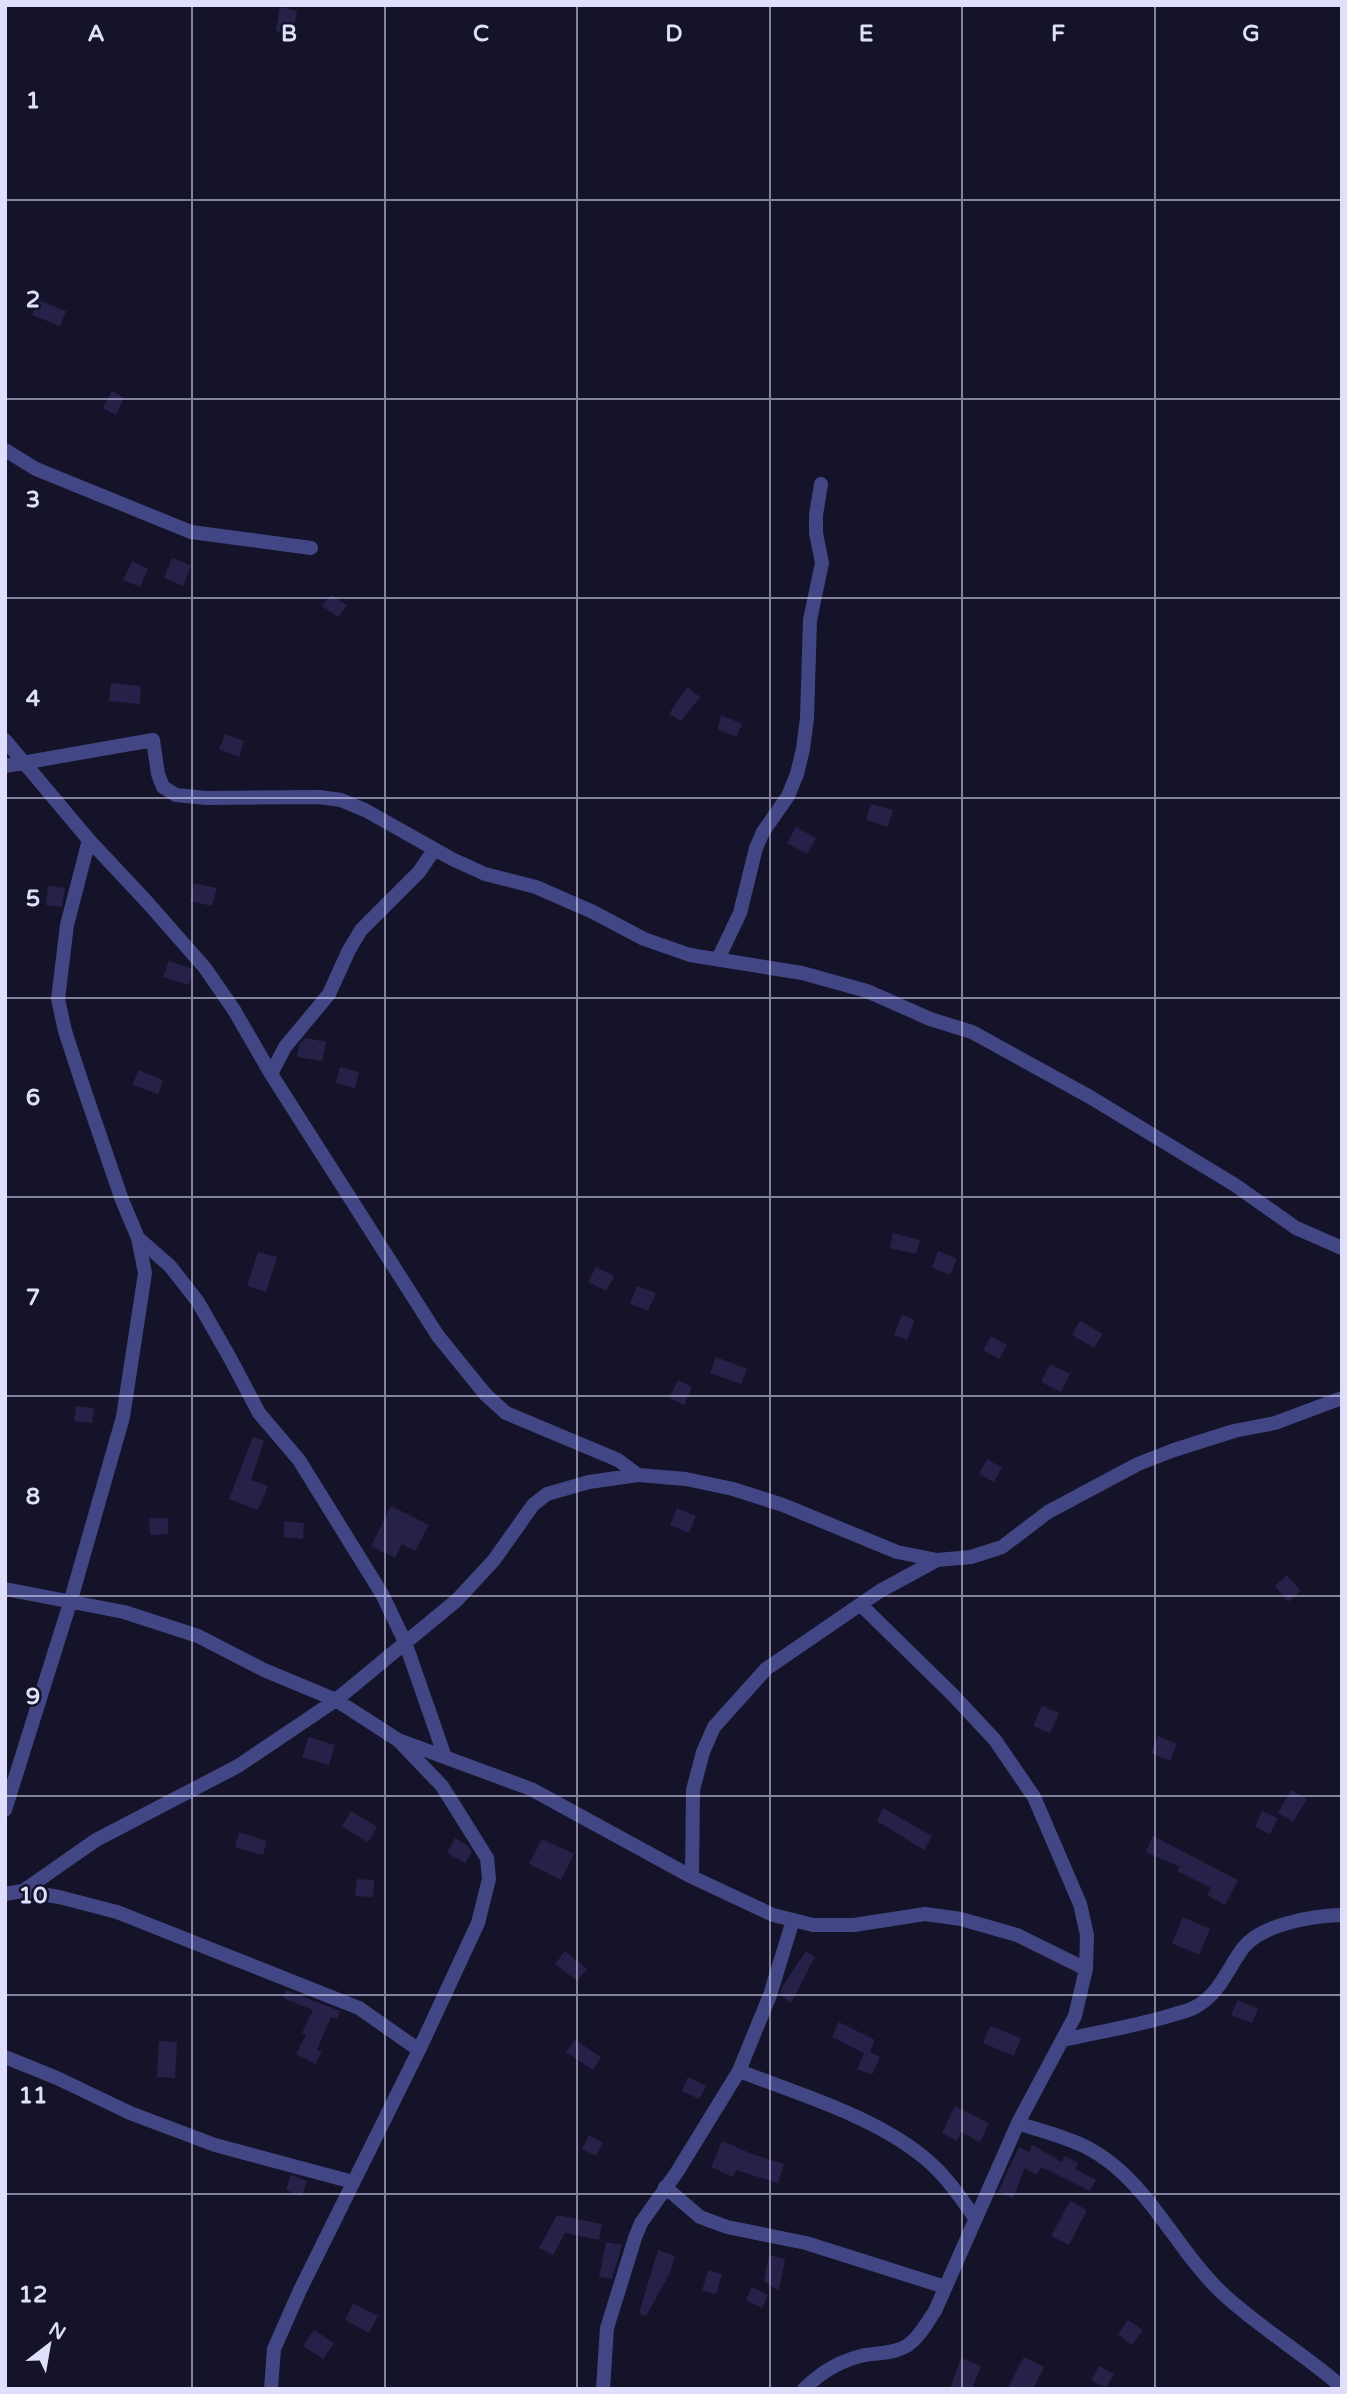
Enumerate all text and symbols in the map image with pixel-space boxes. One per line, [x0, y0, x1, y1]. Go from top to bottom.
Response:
text: A [87, 20, 105, 48]
text: B [281, 20, 297, 48]
text: C [473, 20, 489, 48]
text: D [665, 20, 683, 48]
text: E [859, 20, 873, 48]
text: F [1051, 20, 1065, 48]
text: G [1242, 20, 1260, 48]
text: 1 [26, 87, 40, 115]
text: 2 [26, 286, 40, 314]
text: 3 [26, 486, 40, 514]
text: 4 [26, 685, 41, 713]
text: 5 [26, 885, 40, 913]
text: 6 [26, 1084, 40, 1112]
text: 7 [26, 1284, 40, 1312]
text: 8 [26, 1483, 40, 1511]
text: 9 [26, 1683, 40, 1711]
text: 10 [19, 1882, 47, 1910]
text: 11 [19, 2082, 47, 2110]
text: 12 [19, 2281, 47, 2309]
north arrow [14, 2310, 84, 2380]
text: N [45, 2318, 69, 2345]

